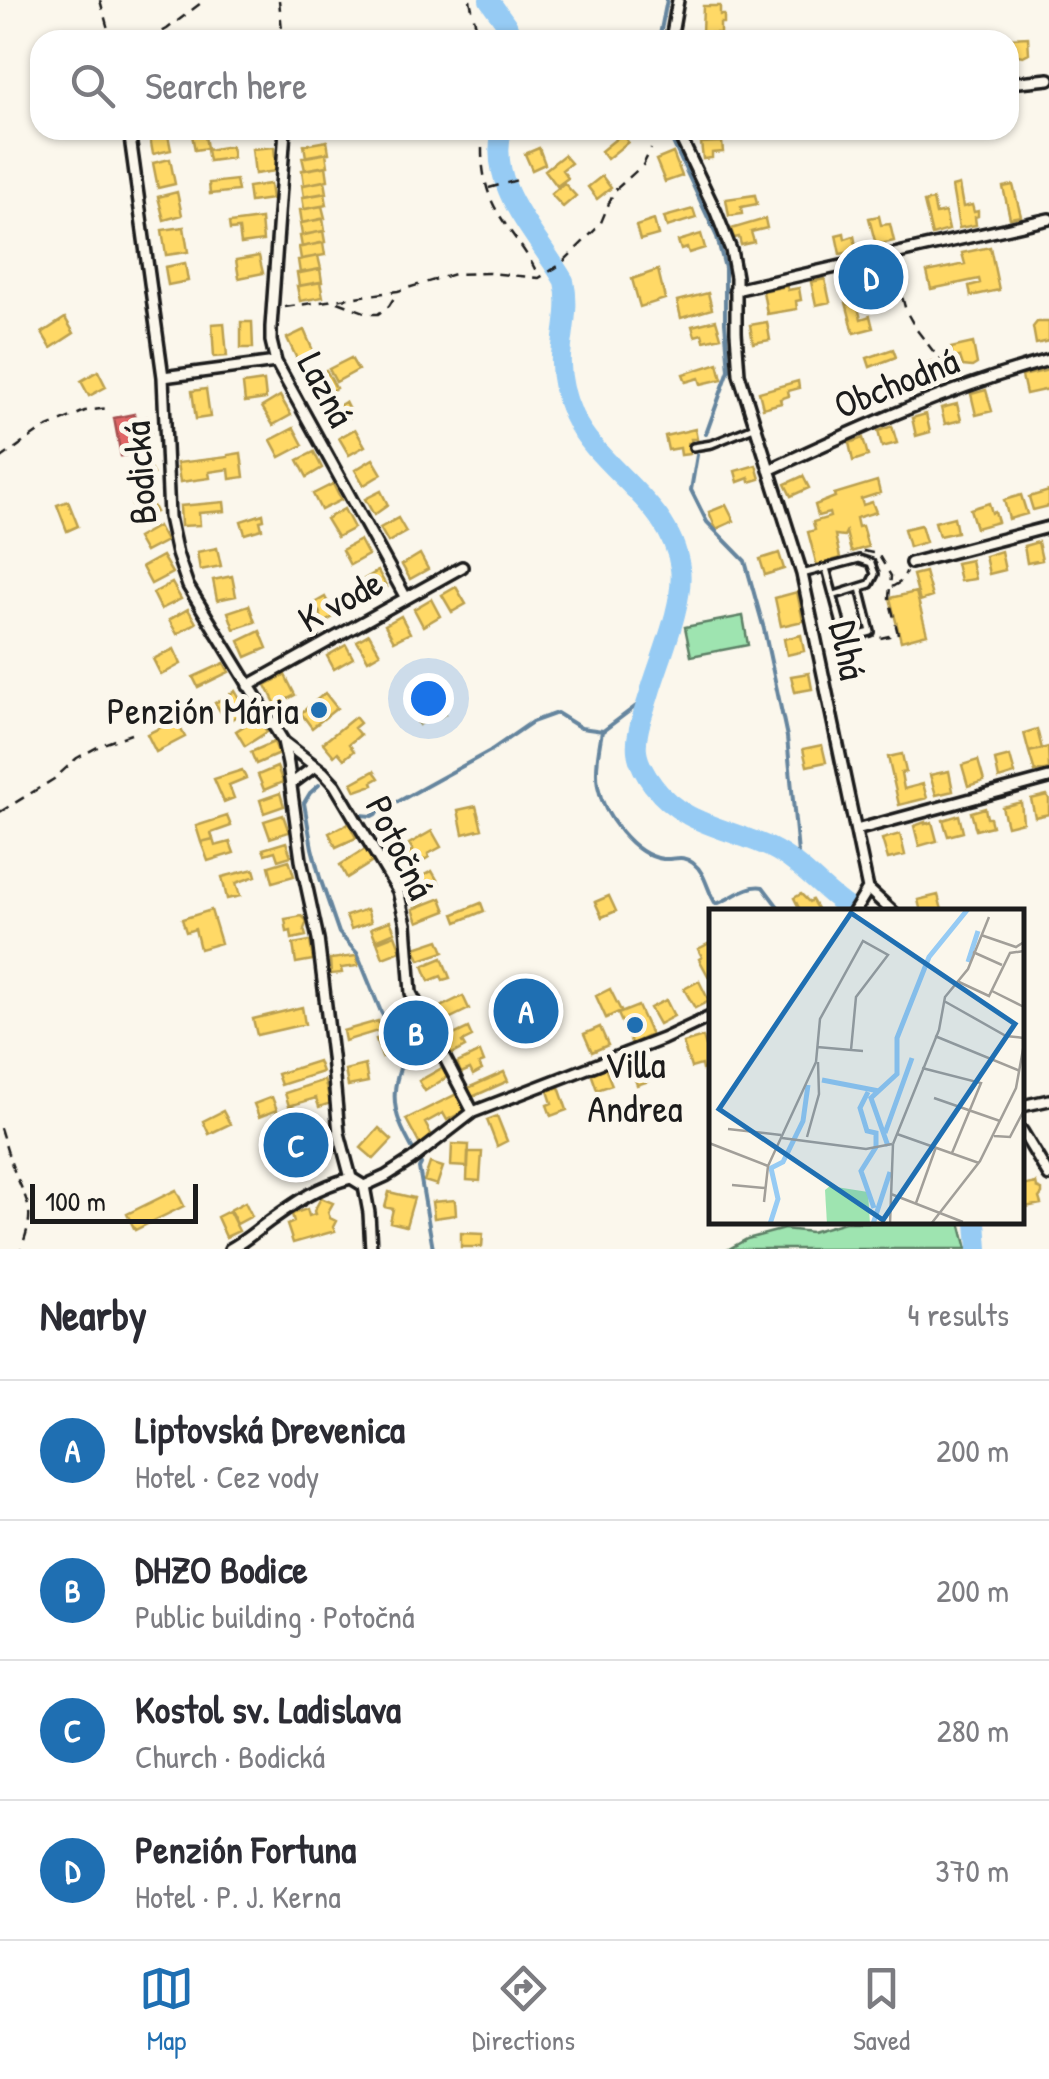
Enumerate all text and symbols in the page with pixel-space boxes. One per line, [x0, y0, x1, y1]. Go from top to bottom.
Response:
search box [30, 30, 1019, 140]
icon: search [65, 58, 120, 113]
text: Search here [145, 59, 307, 111]
pin: D [838, 240, 904, 314]
street label: Obchodná [826, 334, 966, 430]
street label: Lazná [286, 343, 368, 435]
street label: Bodická [109, 420, 169, 526]
street label: K vode [288, 556, 392, 644]
street label: Dlhá [818, 616, 880, 684]
your location [403, 673, 454, 724]
place label: Penzión Mária [107, 684, 299, 736]
marker: Penzión Mária [308, 699, 330, 721]
street label: Potočná [354, 787, 448, 907]
inset map [709, 909, 1024, 1224]
pin: A [494, 974, 558, 1048]
pin: B [384, 996, 448, 1070]
marker: Villa Andrea [624, 1014, 646, 1036]
place label: Villa Andrea [587, 1038, 683, 1134]
pin: C [264, 1108, 328, 1182]
scale bar [30, 1179, 198, 1224]
text: 100 m [45, 1182, 106, 1220]
text: Nearby [40, 1286, 147, 1343]
text: 4 results [908, 1293, 1009, 1336]
text: Liptovská Drevenica [135, 1403, 405, 1455]
text: A [65, 1429, 80, 1472]
text: 200 m [936, 1429, 1009, 1472]
text: Hotel · Cez vody [135, 1455, 319, 1498]
text: DHZO Bodice [135, 1543, 308, 1595]
text: B [64, 1569, 81, 1612]
text: 200 m [936, 1569, 1009, 1612]
text: Public building · Potočná [135, 1595, 415, 1638]
text: Kostol sv. Ladislava [135, 1683, 401, 1735]
text: C [64, 1709, 81, 1752]
text: 280 m [937, 1709, 1009, 1752]
text: Church · Bodická [135, 1735, 325, 1778]
text: Penzión Fortuna [135, 1823, 356, 1875]
text: D [65, 1849, 80, 1892]
text: 370 m [935, 1849, 1009, 1892]
text: Hotel · P. J. Kerna [135, 1875, 341, 1918]
tab: Map [139, 1961, 194, 2059]
tab: Directions [472, 1961, 575, 2059]
tab: Saved [853, 1961, 910, 2059]

